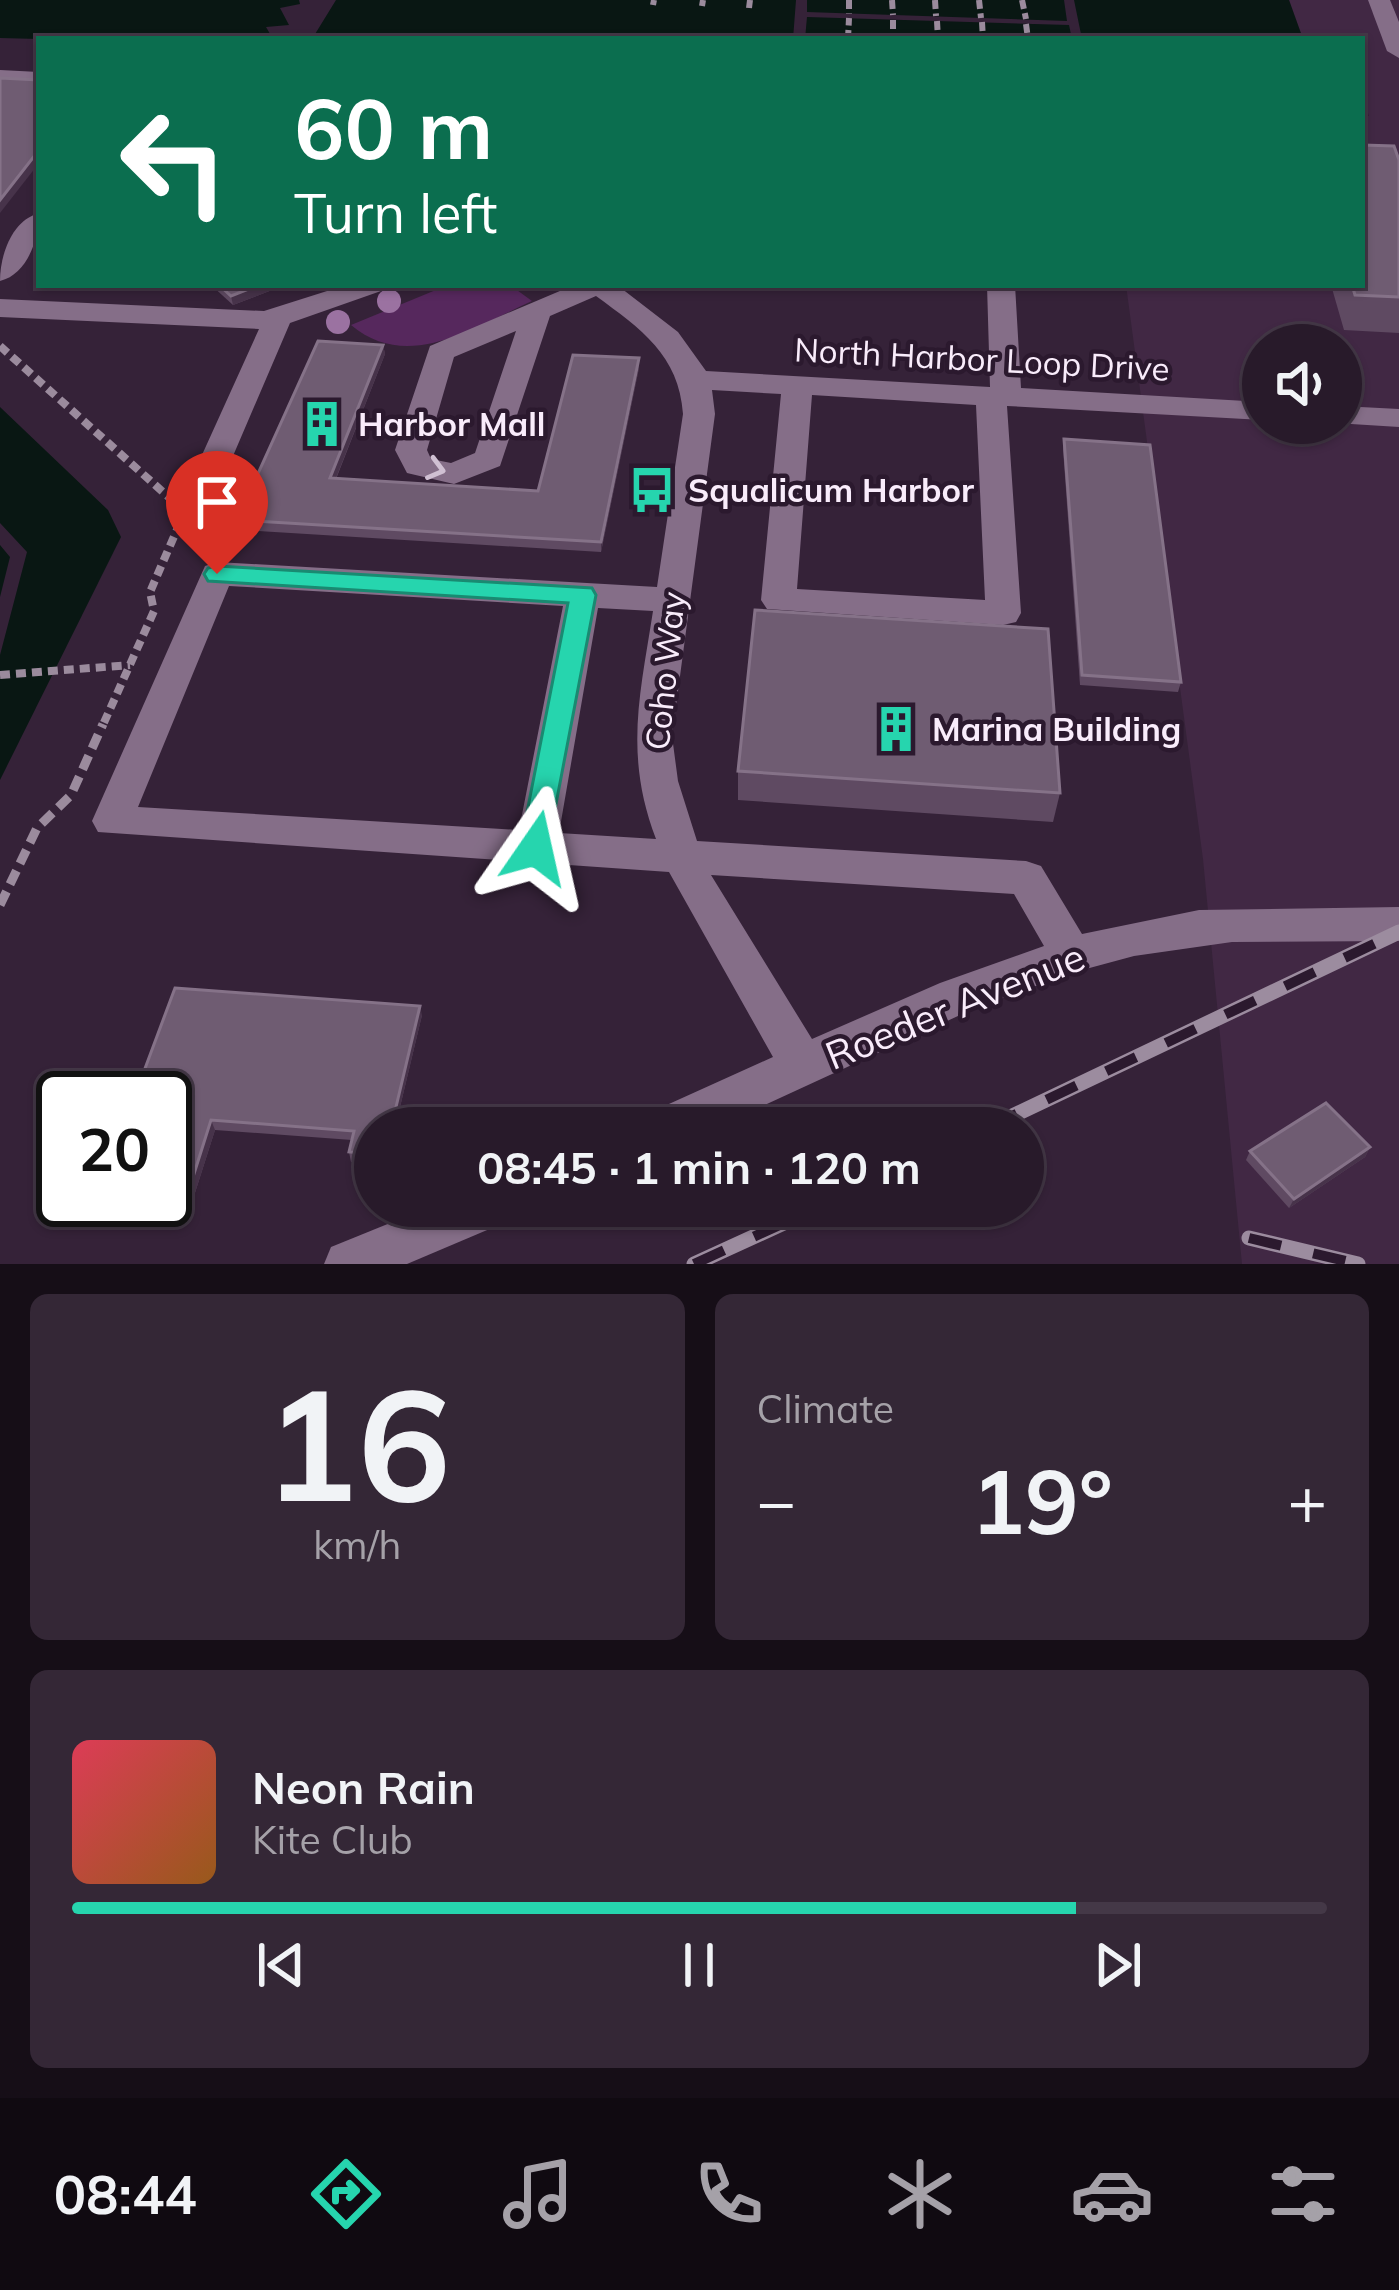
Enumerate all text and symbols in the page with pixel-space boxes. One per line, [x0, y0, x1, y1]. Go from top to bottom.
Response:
text: 60 m [294, 75, 493, 180]
icon: left [96, 84, 252, 240]
text: Turn left [294, 179, 497, 247]
map controls [1242, 324, 1362, 444]
button: sound [1242, 324, 1362, 444]
street label: North Harbor Loop Drive [793, 328, 1171, 389]
building icon: Harbor Mall [297, 399, 347, 449]
place label: Harbor Mall [358, 403, 545, 444]
pin [166, 451, 268, 574]
one-way arrow [424, 454, 445, 479]
bus stop icon: Squalicum Harbor [627, 465, 677, 515]
icon: arrive [184, 469, 250, 535]
place label: Squalicum Harbor [688, 469, 974, 510]
street label: Coho Way [636, 589, 693, 752]
building icon: Marina Building [871, 704, 921, 754]
place label: Marina Building [932, 708, 1181, 749]
position arrow [473, 785, 599, 911]
street label: Roeder Avenue [818, 931, 1091, 1080]
speed limit sign: 20 [36, 1071, 192, 1227]
text: 08:45 · 1 min · 120 m [477, 1139, 921, 1195]
text: 16 [264, 1344, 451, 1540]
text: Climate [757, 1384, 894, 1433]
text: 19° [971, 1444, 1113, 1557]
text: − [757, 1459, 796, 1542]
text: + [1287, 1459, 1327, 1542]
text: km/h [313, 1520, 401, 1569]
text: Neon Rain [252, 1759, 475, 1815]
text: Kite Club [252, 1815, 413, 1864]
icon: previous [248, 1932, 314, 1998]
icon: pause [666, 1932, 732, 1998]
icon: next [1085, 1932, 1151, 1998]
icon: directions [304, 2152, 388, 2236]
icon: music [496, 2152, 580, 2236]
icon: phone [687, 2152, 771, 2236]
icon: climate [878, 2152, 962, 2236]
icon: car [1070, 2152, 1154, 2236]
icon: filters [1261, 2152, 1345, 2236]
text: 08:44 [54, 2160, 197, 2228]

